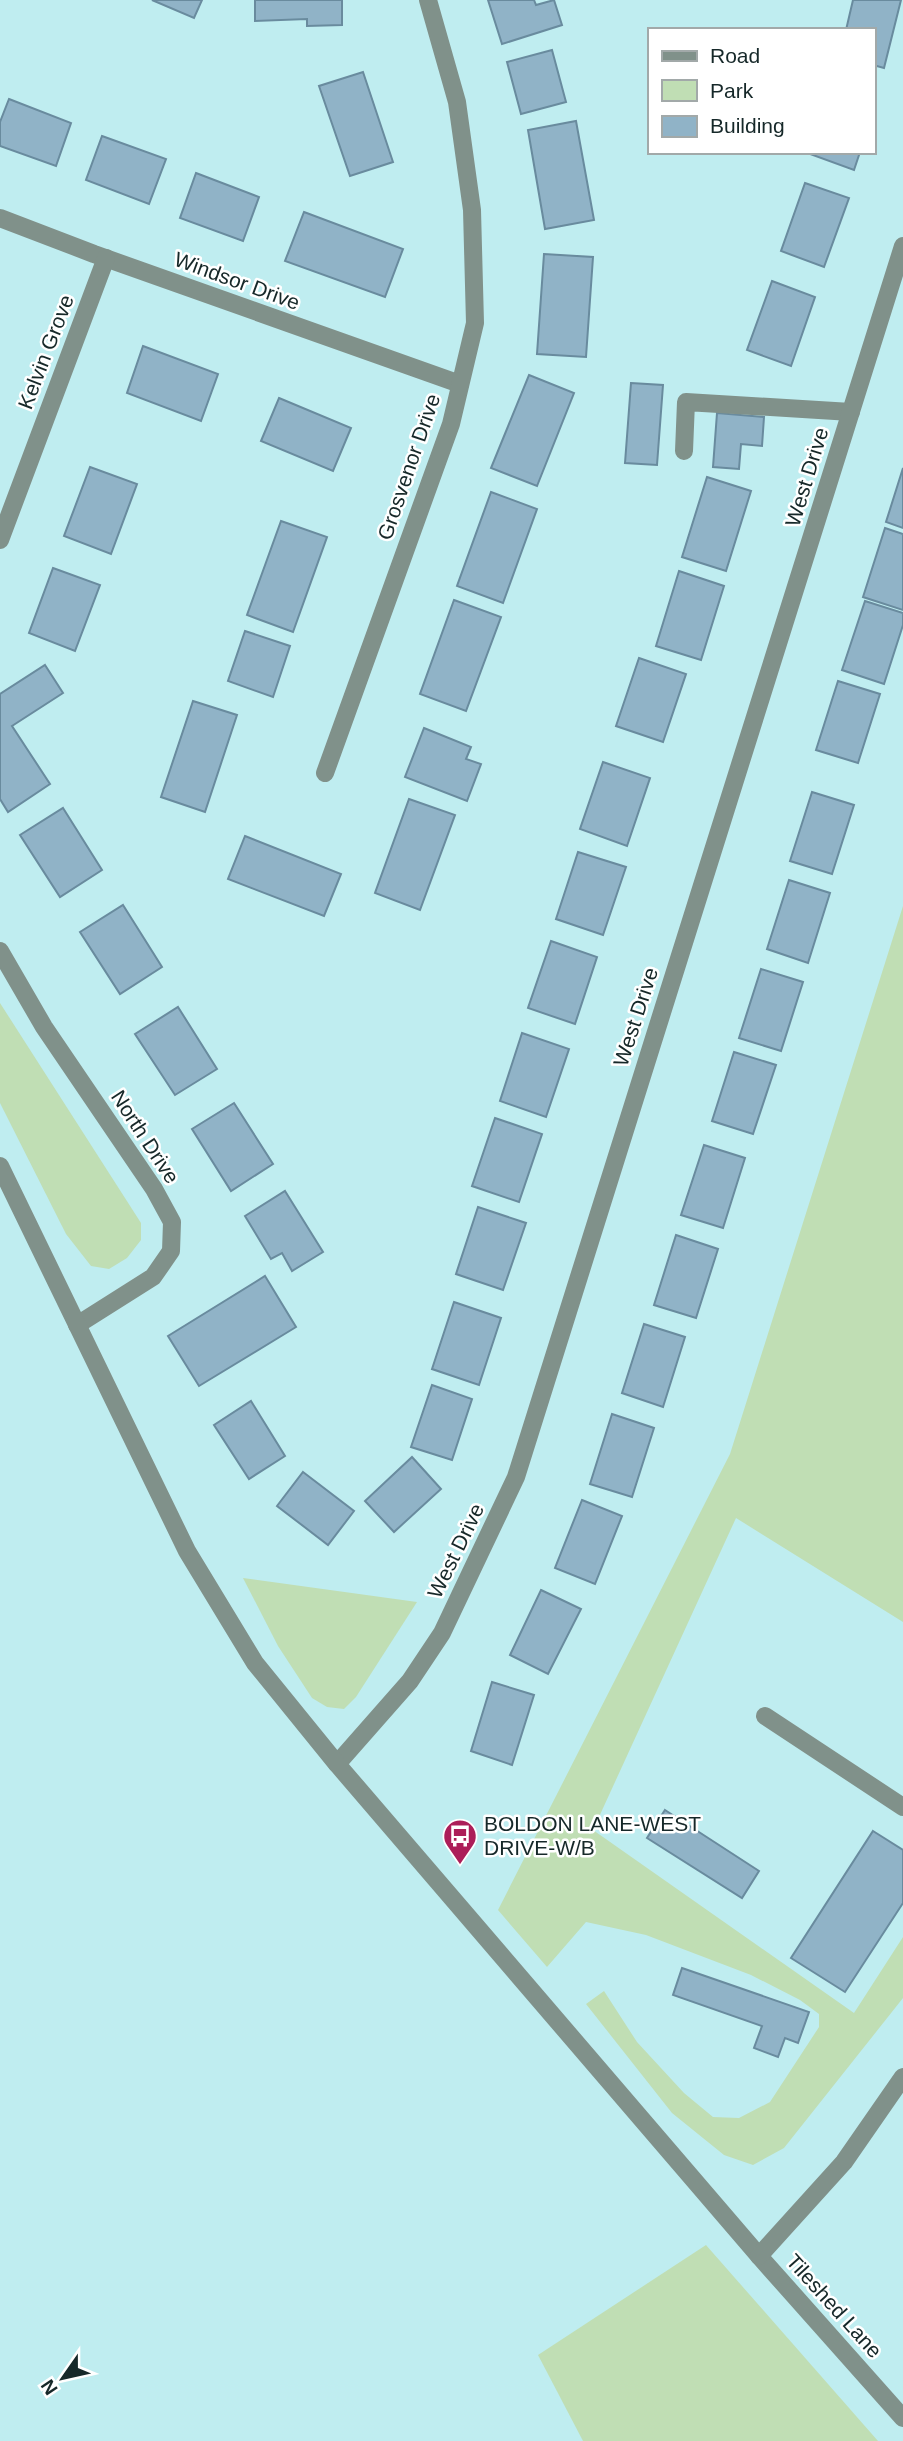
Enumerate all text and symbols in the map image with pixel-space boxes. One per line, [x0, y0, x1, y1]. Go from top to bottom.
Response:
legend [648, 28, 875, 154]
text: Road [710, 44, 760, 67]
text: Park [710, 79, 754, 102]
text: Building [710, 114, 785, 137]
street label: Windsor Drive [171, 247, 303, 314]
street label: Kelvin Grove [13, 292, 78, 412]
street label: Grosvenor Drive [373, 391, 444, 543]
street label: West Drive [781, 425, 832, 529]
street label: West Drive [609, 965, 662, 1069]
street label: North Drive [107, 1086, 184, 1188]
street label: West Drive [423, 1500, 488, 1602]
place label: BOLDON LANE-WEST DRIVE-W/B [484, 1812, 701, 1859]
bus stop icon: BOLDON LANE-WEST DRIVE-W/B [441, 1817, 479, 1866]
street label: Tileshed Lane [782, 2249, 887, 2362]
north arrow [28, 2343, 98, 2413]
text: N [37, 2376, 62, 2399]

